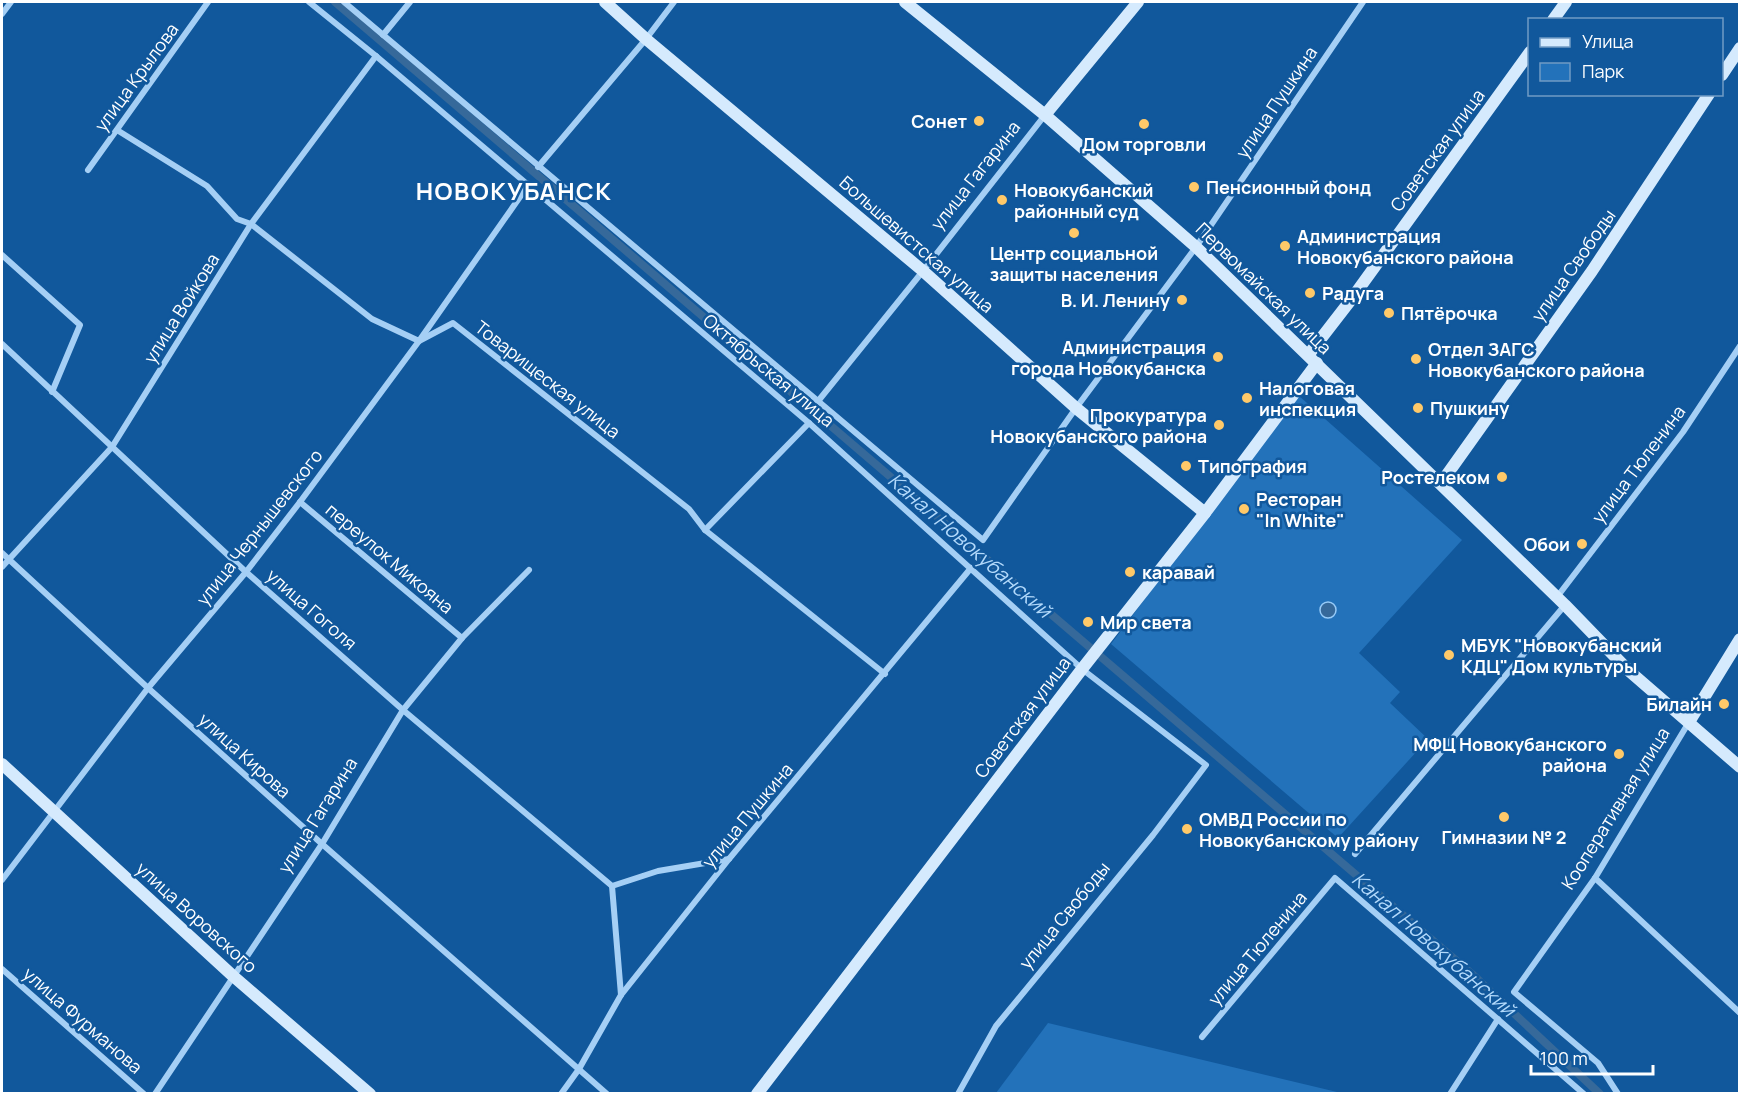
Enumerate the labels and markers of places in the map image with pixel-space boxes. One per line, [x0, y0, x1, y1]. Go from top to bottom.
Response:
place label: Сонет [911, 109, 967, 133]
marker: Сонет [972, 114, 986, 128]
marker: Дом торговли [1137, 117, 1151, 131]
place label: Дом торговли [1082, 132, 1206, 156]
place label: Пенсионный фонд [1206, 175, 1371, 199]
place label: Новокубанский районный суд [1014, 178, 1153, 223]
marker: Пенсионный фонд [1187, 180, 1201, 194]
marker: Новокубанский районный суд [995, 193, 1009, 207]
place label: Администрация Новокубанского района [1297, 224, 1514, 269]
marker: Центр социальной защиты населения [1067, 226, 1081, 240]
marker: Администрация Новокубанского района [1278, 239, 1292, 253]
place label: Центр социальной защиты населения [990, 241, 1158, 286]
place label: Радуга [1322, 281, 1384, 305]
marker: Радуга [1303, 286, 1317, 300]
place label: В. И. Ленину [1061, 288, 1170, 312]
marker: В. И. Ленину [1175, 293, 1189, 307]
place label: Пятёрочка [1401, 301, 1498, 325]
marker: Пятёрочка [1382, 306, 1396, 320]
place label: Администрация города Новокубанска [1011, 335, 1206, 380]
place label: Отдел ЗАГС Новокубанского района [1428, 337, 1645, 382]
marker: Администрация города Новокубанска [1211, 350, 1225, 364]
marker: Отдел ЗАГС Новокубанского района [1409, 352, 1423, 366]
place label: Налоговая инспекция [1259, 376, 1356, 421]
marker: Налоговая инспекция [1240, 391, 1254, 405]
place label: Пушкину [1430, 396, 1509, 420]
marker: Пушкину [1411, 401, 1425, 415]
place label: Прокуратура Новокубанского района [990, 403, 1207, 448]
marker: Прокуратура Новокубанского района [1212, 418, 1226, 432]
place label: Типография [1198, 454, 1307, 478]
marker: Типография [1179, 459, 1193, 473]
place label: Ростелеком [1381, 465, 1490, 489]
marker: Ростелеком [1495, 470, 1509, 484]
place label: Ресторан "In White" [1256, 487, 1345, 532]
marker: Ресторан "In White" [1237, 502, 1251, 516]
place label: Обои [1524, 532, 1570, 556]
marker: Обои [1575, 537, 1589, 551]
place label: каравай [1142, 560, 1215, 584]
marker: каравай [1123, 565, 1137, 579]
place label: Мир света [1100, 610, 1192, 634]
marker: Мир света [1081, 615, 1095, 629]
place label: МБУК "Новокубанский КДЦ" Дом культуры [1461, 633, 1662, 678]
marker: МБУК "Новокубанский КДЦ" Дом культуры [1442, 648, 1456, 662]
place label: Билайн [1646, 692, 1712, 716]
marker: Билайн [1717, 697, 1731, 711]
place label: МФЦ Новокубанского района [1413, 732, 1607, 777]
marker: МФЦ Новокубанского района [1612, 747, 1626, 761]
place label: ОМВД России по Новокубанскому району [1199, 807, 1419, 852]
marker: Гимназии № 2 [1497, 810, 1511, 824]
marker: ОМВД России по Новокубанскому району [1180, 822, 1194, 836]
place label: Гимназии № 2 [1442, 825, 1566, 849]

